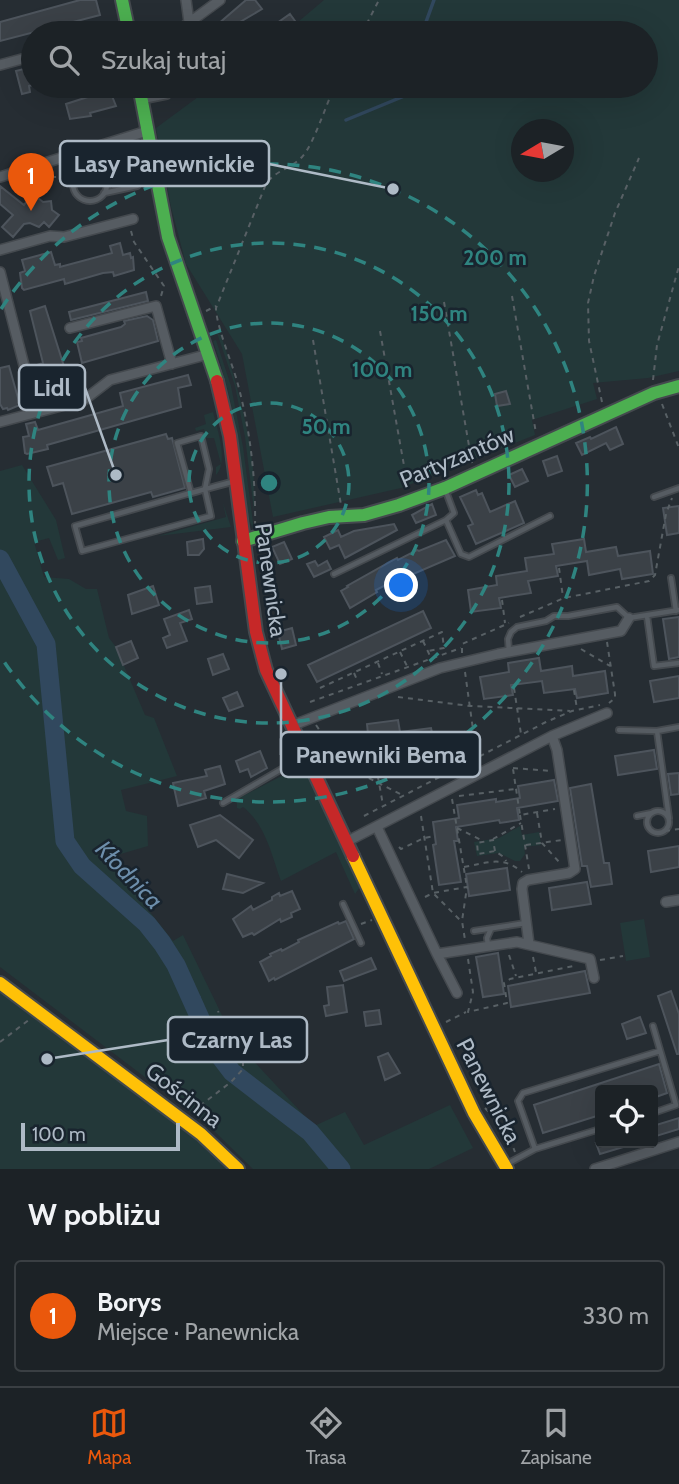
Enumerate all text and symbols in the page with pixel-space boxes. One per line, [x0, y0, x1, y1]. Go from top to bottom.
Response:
search box [21, 21, 658, 98]
icon: search [45, 41, 83, 79]
text: Szukaj tutaj [101, 44, 226, 76]
north arrow [511, 119, 574, 182]
callout: Lasy Panewnickie [60, 141, 269, 186]
text: Lasy Panewnickie [73, 149, 255, 178]
pin: 1 [8, 153, 54, 211]
text: 200 m [463, 245, 527, 270]
text: 150 m [411, 301, 467, 326]
text: 100 m [352, 357, 412, 382]
callout: Lidl [19, 365, 85, 410]
text: Lidl [33, 373, 71, 402]
text: 50 m [301, 414, 351, 439]
street label: Partyzantów [395, 420, 519, 494]
centre of rings [257, 471, 281, 495]
street label: Panewnicka [249, 521, 293, 639]
your location [384, 568, 418, 602]
callout: Panewniki Bema [281, 732, 480, 777]
text: Panewniki Bema [296, 740, 467, 769]
water label: Kłodnica [90, 834, 169, 915]
callout: Czarny Las [168, 1017, 307, 1062]
text: Czarny Las [181, 1025, 293, 1054]
street label: Panewnicka [451, 1034, 527, 1148]
street label: Gościnna [140, 1056, 228, 1134]
map controls [595, 1085, 658, 1148]
button: locate [595, 1085, 658, 1148]
scale bar [21, 1120, 180, 1152]
text: 100 m [32, 1123, 86, 1146]
text: W pobliżu [28, 1196, 161, 1233]
text: Borys [97, 1286, 162, 1318]
text: 1 [49, 1302, 57, 1330]
text: 330 m [583, 1302, 649, 1330]
text: Miejsce · Panewnicka [97, 1318, 299, 1346]
tab: Mapa [87, 1404, 131, 1469]
tab: Trasa [306, 1404, 346, 1469]
tab: Zapisane [520, 1404, 592, 1469]

